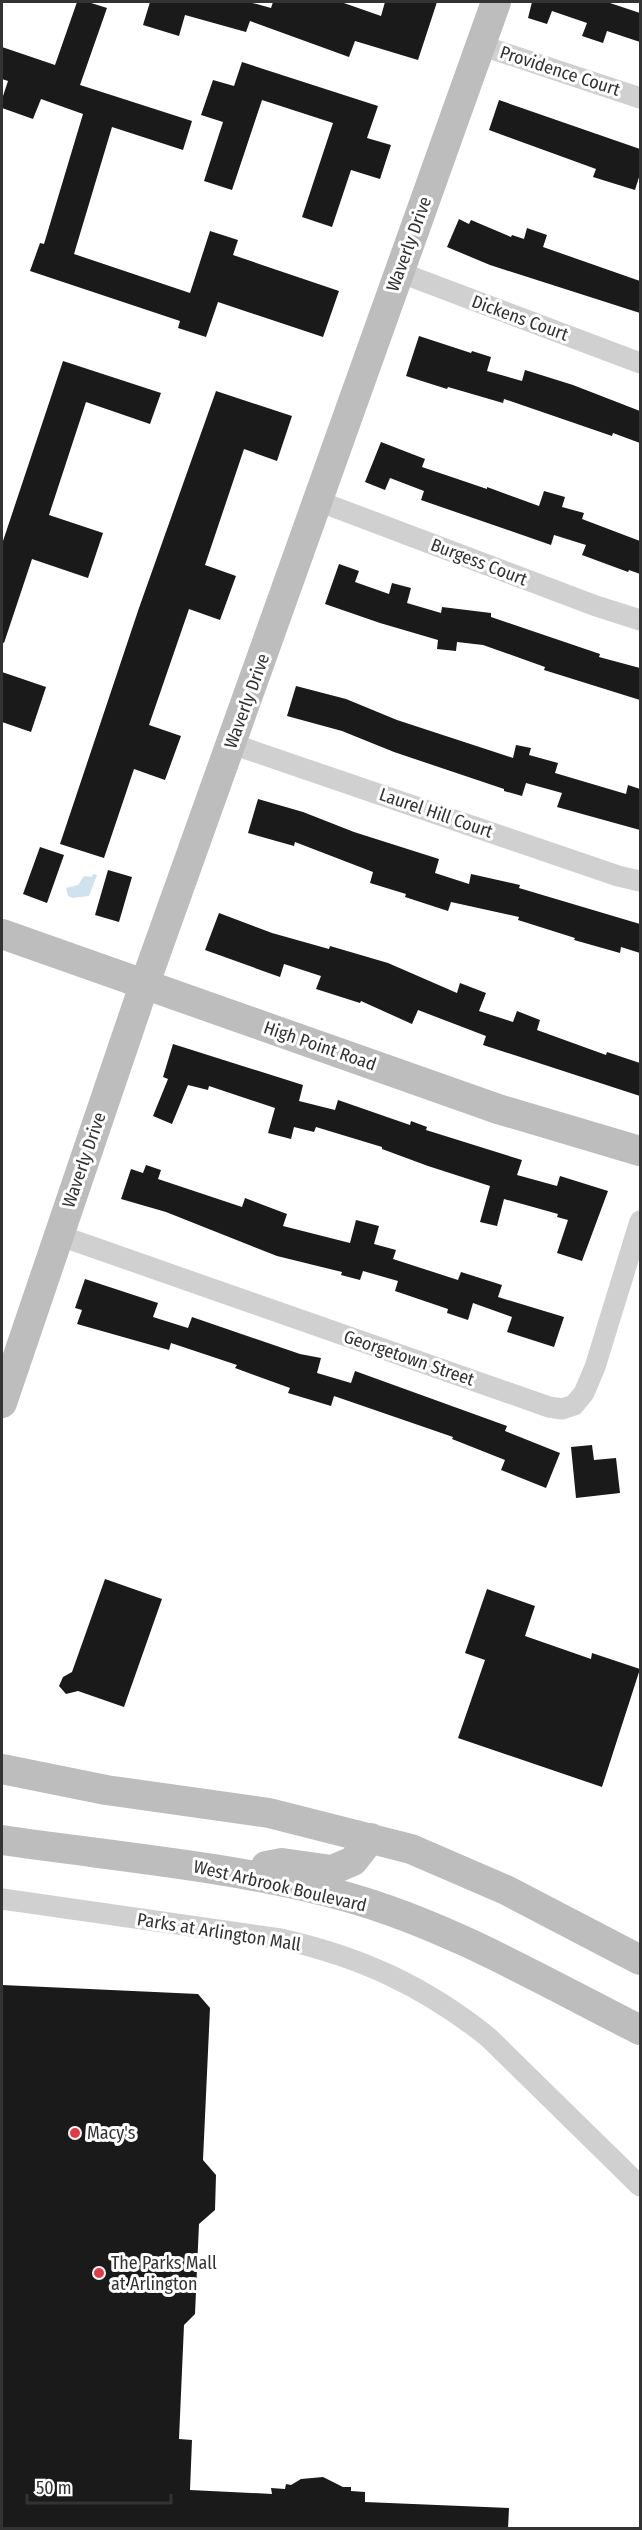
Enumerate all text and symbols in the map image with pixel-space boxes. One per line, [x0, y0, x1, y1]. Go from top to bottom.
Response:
street label: Providence Court [497, 41, 623, 101]
street label: Waverly Drive [382, 193, 436, 295]
street label: Dickens Court [469, 290, 571, 346]
street label: Burgess Court [428, 534, 530, 591]
street label: Waverly Drive [220, 650, 274, 752]
street label: Laurel Hill Court [376, 783, 496, 843]
street label: High Point Road [261, 1016, 379, 1076]
street label: Waverly Drive [57, 1109, 111, 1211]
street label: Georgetown Street [341, 1325, 477, 1391]
street label: West Arbrook Boulevard [191, 1855, 369, 1917]
street label: Parks at Arlington Mall [136, 1908, 303, 1956]
place label: Macy's [87, 2122, 136, 2144]
marker: Macy's [68, 2126, 82, 2140]
place label: The Parks Mall at Arlington [111, 2252, 217, 2295]
marker: The Parks Mall at Arlington [92, 2266, 106, 2280]
scale bar [27, 2467, 171, 2505]
text: 50 m [36, 2477, 72, 2499]

